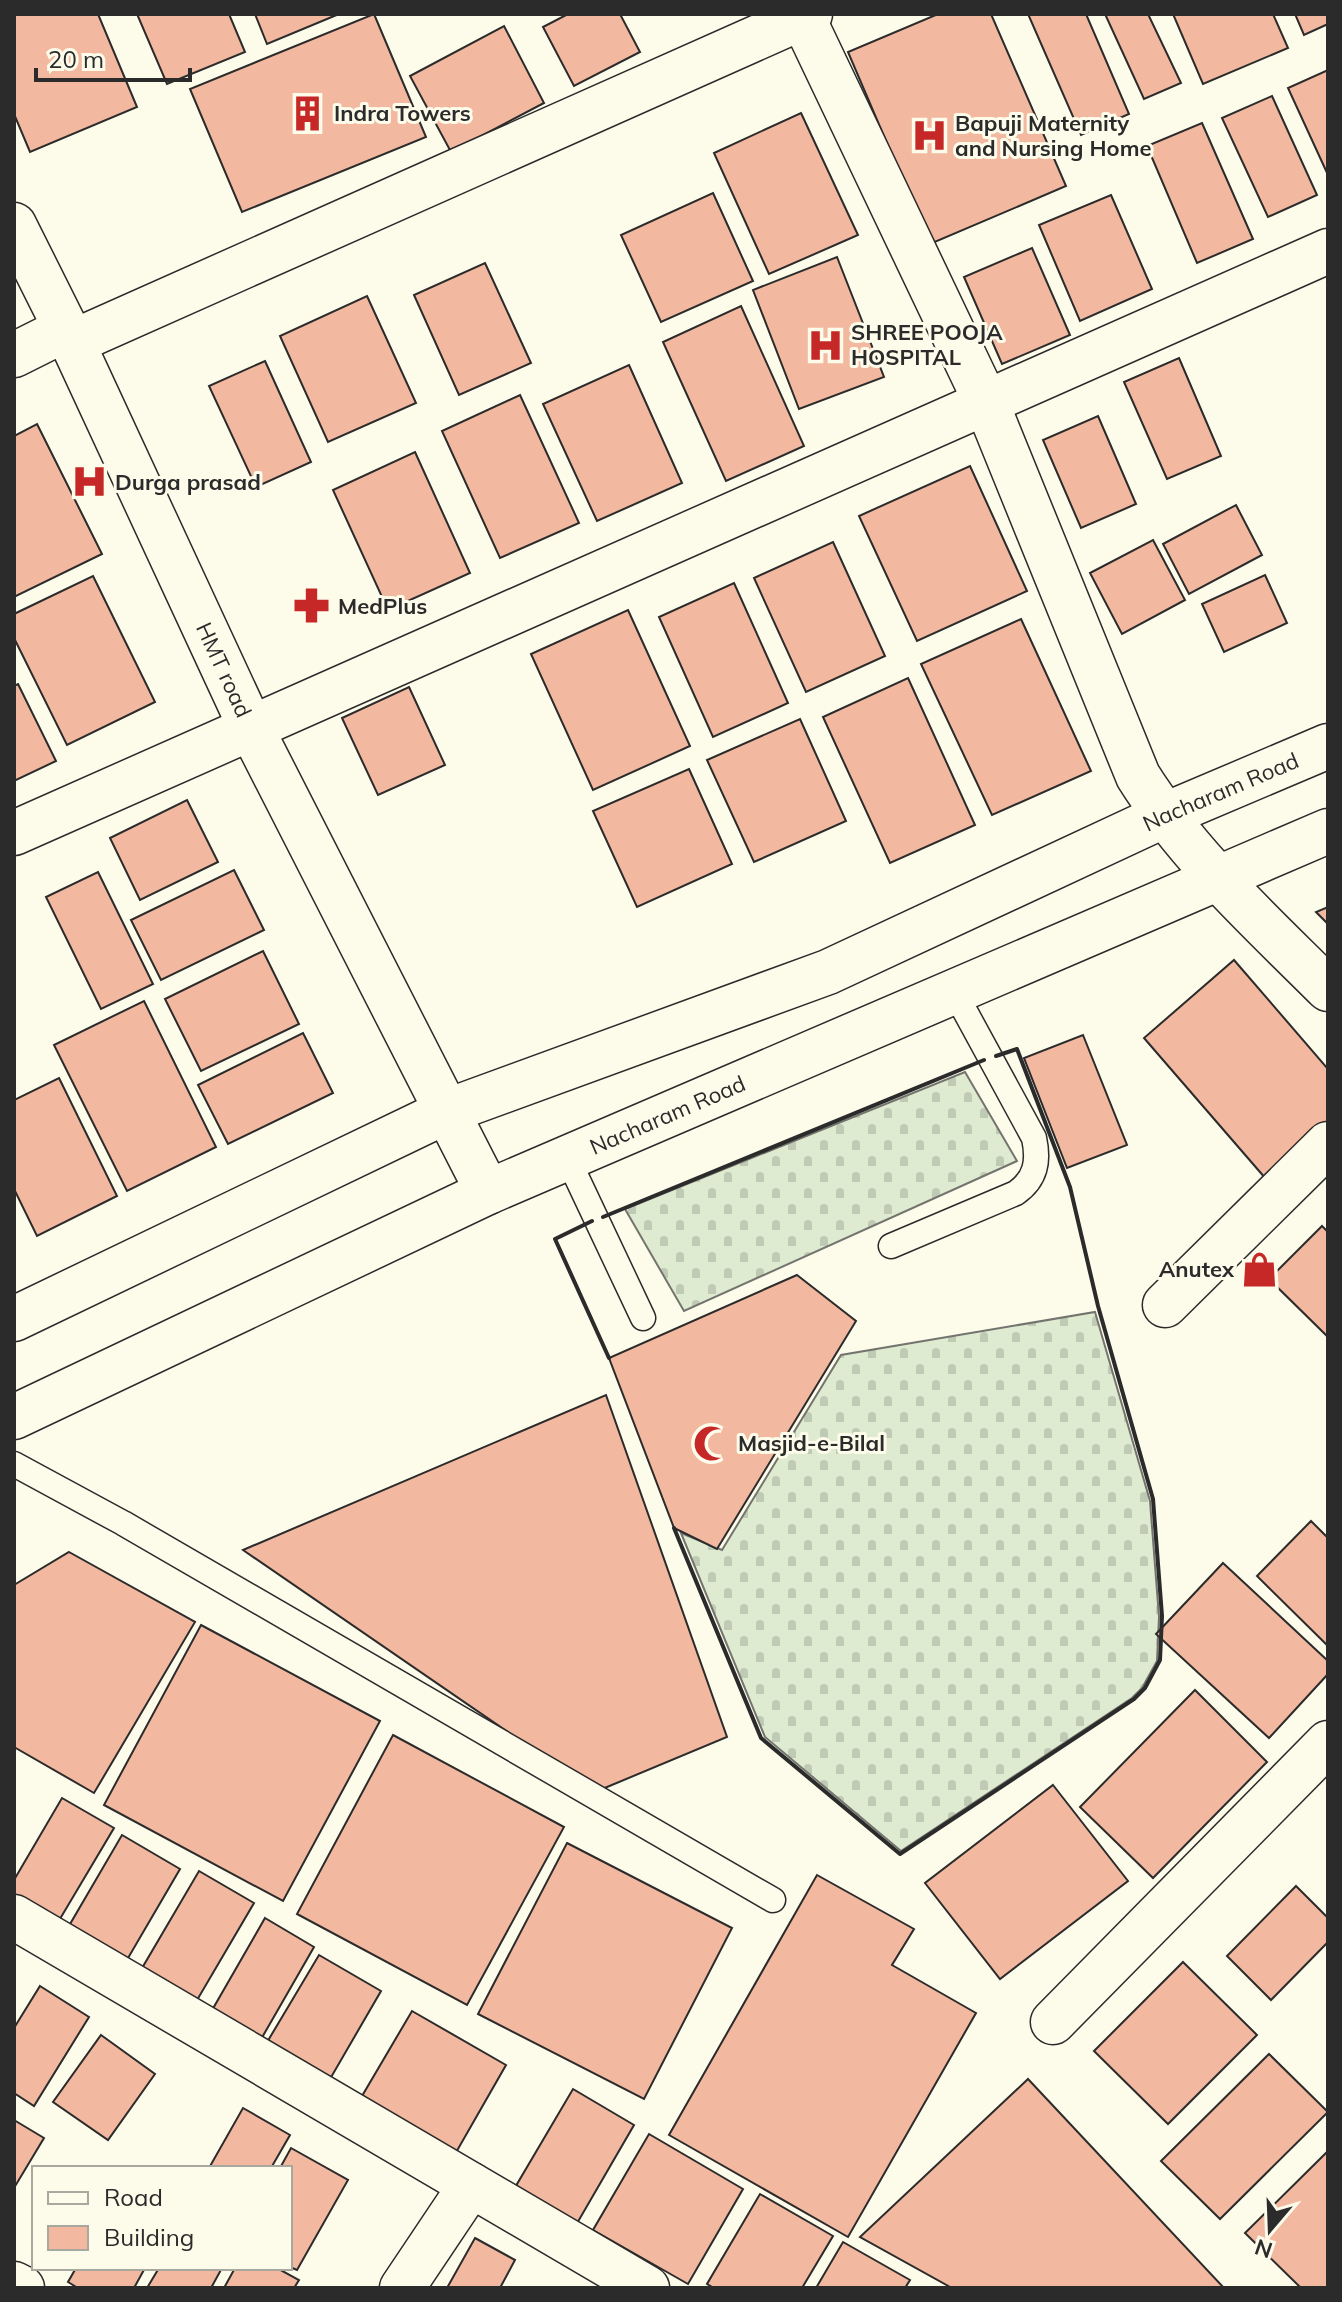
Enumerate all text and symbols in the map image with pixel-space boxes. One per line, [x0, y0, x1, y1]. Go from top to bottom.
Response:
scale bar [36, 32, 190, 82]
text: 20 m [48, 44, 104, 74]
building icon: Indra Towers [289, 94, 327, 132]
place label: Indra Towers [334, 99, 471, 127]
place label: Bapuji Maternity and Nursing Home [955, 109, 1151, 162]
hospital icon: Bapuji Maternity and Nursing Home [910, 117, 948, 155]
place label: SHREE POOJA HOSPITAL [851, 318, 1003, 371]
hospital icon: SHREE POOJA HOSPITAL [806, 326, 844, 364]
hospital icon: Durga prasad [70, 463, 108, 501]
place label: Durga prasad [115, 468, 261, 496]
pharmacy icon: MedPlus [293, 587, 331, 625]
place label: MedPlus [338, 592, 427, 620]
street label: HMT road [190, 618, 258, 722]
street label: Nacharam Road [1138, 746, 1303, 837]
street label: Nacharam Road [585, 1069, 750, 1161]
shop icon: Anutex [1241, 1250, 1279, 1288]
place label: Anutex [1159, 1255, 1235, 1283]
mosque icon: Masjid-e-Bilal [693, 1424, 731, 1462]
place label: Masjid-e-Bilal [738, 1429, 885, 1457]
legend [32, 2166, 292, 2270]
text: Road [104, 2182, 163, 2212]
north arrow [1230, 2190, 1310, 2270]
text: Building [104, 2222, 194, 2252]
text: N [1251, 2233, 1276, 2265]

